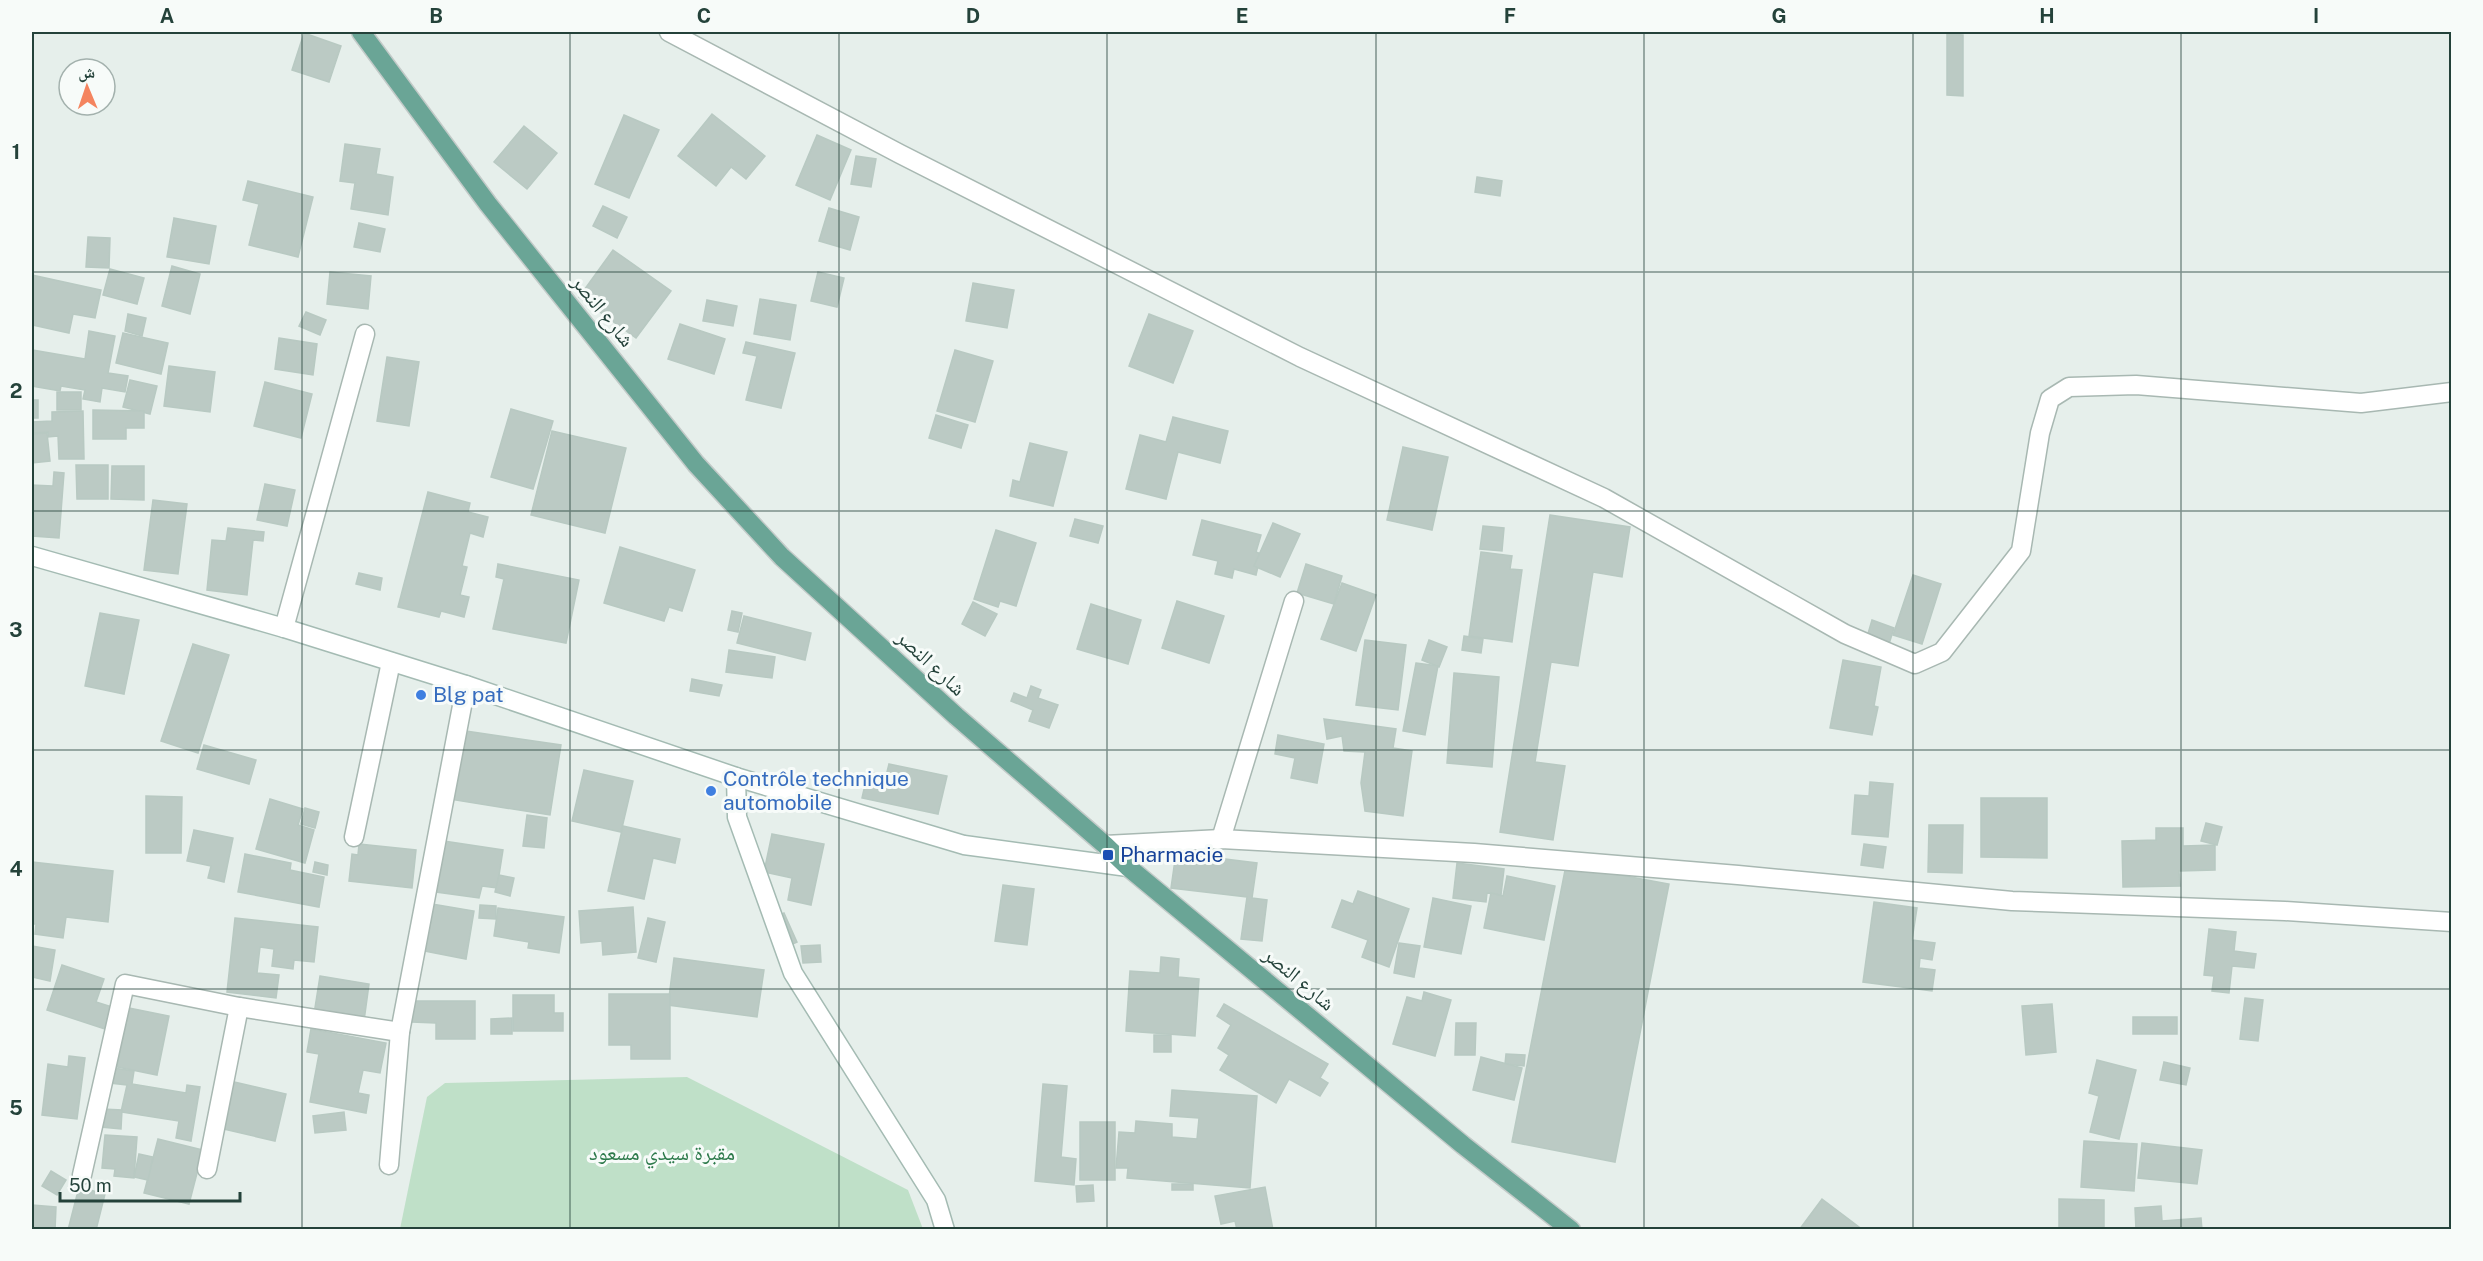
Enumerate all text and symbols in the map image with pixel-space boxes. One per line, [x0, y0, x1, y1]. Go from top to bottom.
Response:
text: A [160, 4, 174, 28]
text: B [429, 4, 443, 28]
text: C [697, 4, 711, 28]
text: D [966, 4, 980, 28]
text: E [1236, 4, 1248, 28]
text: F [1504, 4, 1516, 28]
text: G [1771, 4, 1787, 28]
text: H [2039, 4, 2055, 28]
text: I [2313, 4, 2319, 28]
north arrow [57, 57, 117, 117]
text: ش [78, 63, 95, 82]
text: 1 [12, 140, 20, 164]
street label: شارع النصر [565, 269, 640, 352]
text: 2 [10, 379, 22, 403]
text: 3 [9, 618, 23, 642]
street label: شارع النصر [890, 624, 971, 702]
place label: Blg pat [433, 682, 504, 707]
marker: Blg pat [414, 688, 428, 702]
place label: Contrôle technique automobile [723, 766, 909, 815]
marker: Contrôle technique automobile [704, 784, 718, 798]
place label: Pharmacie [1120, 842, 1223, 867]
marker: Pharmacie [1101, 848, 1115, 862]
text: 4 [9, 857, 23, 881]
street label: شارع النصر [1257, 941, 1340, 1016]
text: 5 [9, 1096, 23, 1120]
park label: مقبرة سيدي مسعود [589, 1140, 735, 1169]
scale bar [60, 1165, 240, 1203]
text: 50 m [69, 1175, 112, 1196]

